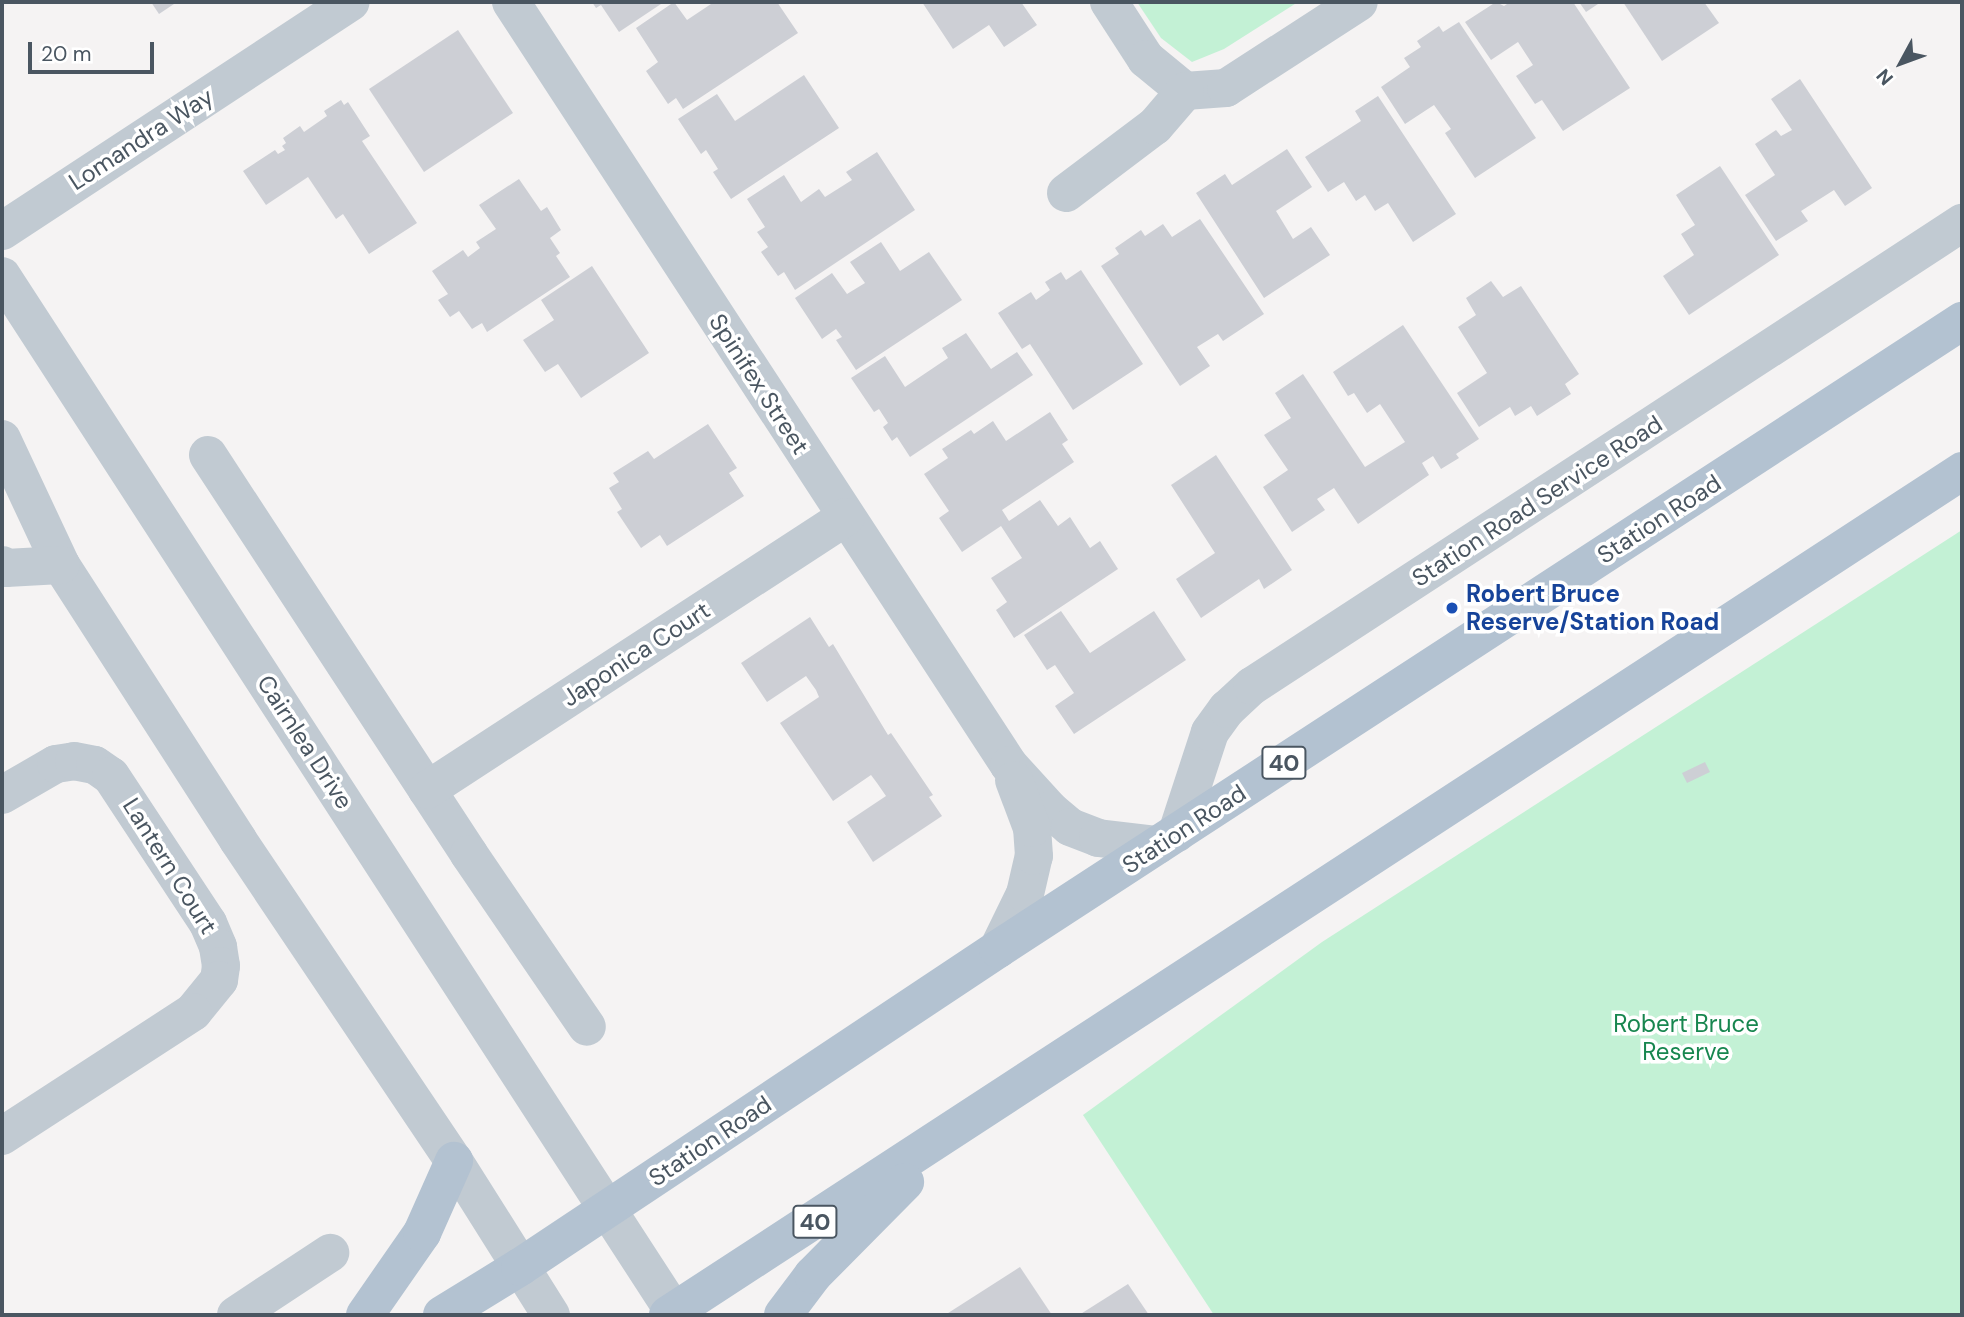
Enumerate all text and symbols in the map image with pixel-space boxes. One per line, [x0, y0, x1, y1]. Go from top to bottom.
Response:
scale bar [32, 28, 158, 72]
north arrow [1866, 28, 1936, 98]
text: 20 m [41, 40, 92, 68]
text: N [1871, 64, 1899, 91]
street label: Lomandra Way [64, 82, 218, 196]
street label: Spinifex Street [703, 309, 815, 459]
street label: Station Road Service Road [1407, 409, 1667, 593]
street label: Station Road [1592, 468, 1726, 570]
place label: Robert Bruce Reserve/Station Road [1466, 580, 1719, 636]
street label: Japonica Court [557, 595, 715, 713]
marker: Robert Bruce Reserve/Station Road [1444, 600, 1460, 616]
street label: Cairnlea Drive [251, 670, 359, 814]
road number: 40 [1261, 744, 1307, 782]
street label: Station Road [1117, 778, 1251, 880]
street label: Lantern Court [117, 793, 223, 939]
park label: Robert Bruce Reserve [1613, 1010, 1759, 1066]
street label: Station Road [643, 1090, 777, 1192]
road number: 40 [792, 1203, 838, 1242]

